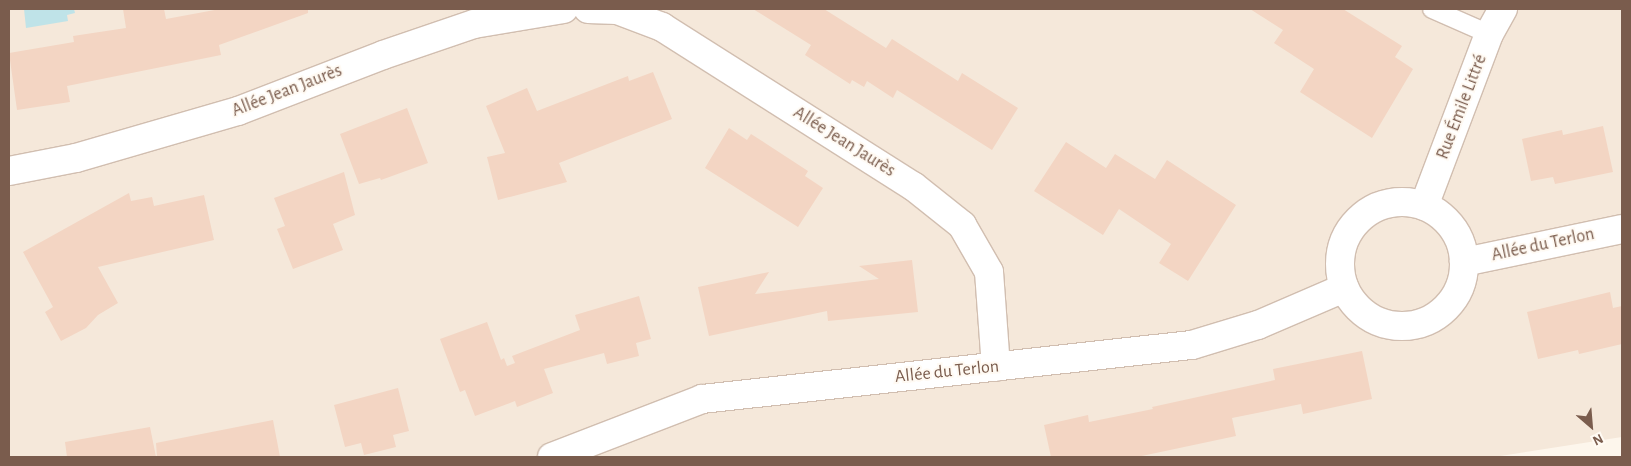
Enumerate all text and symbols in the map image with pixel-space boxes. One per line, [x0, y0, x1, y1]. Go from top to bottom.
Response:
street label: Rue Émile Littré [1432, 52, 1492, 162]
street label: Allée Jean Jaurès [229, 60, 345, 122]
street label: Allée Jean Jaurès [789, 102, 899, 182]
street label: Allée du Terlon [1490, 224, 1596, 266]
street label: Allée du Terlon [894, 356, 1000, 388]
north arrow [1566, 401, 1616, 451]
text: N [1590, 431, 1605, 448]

